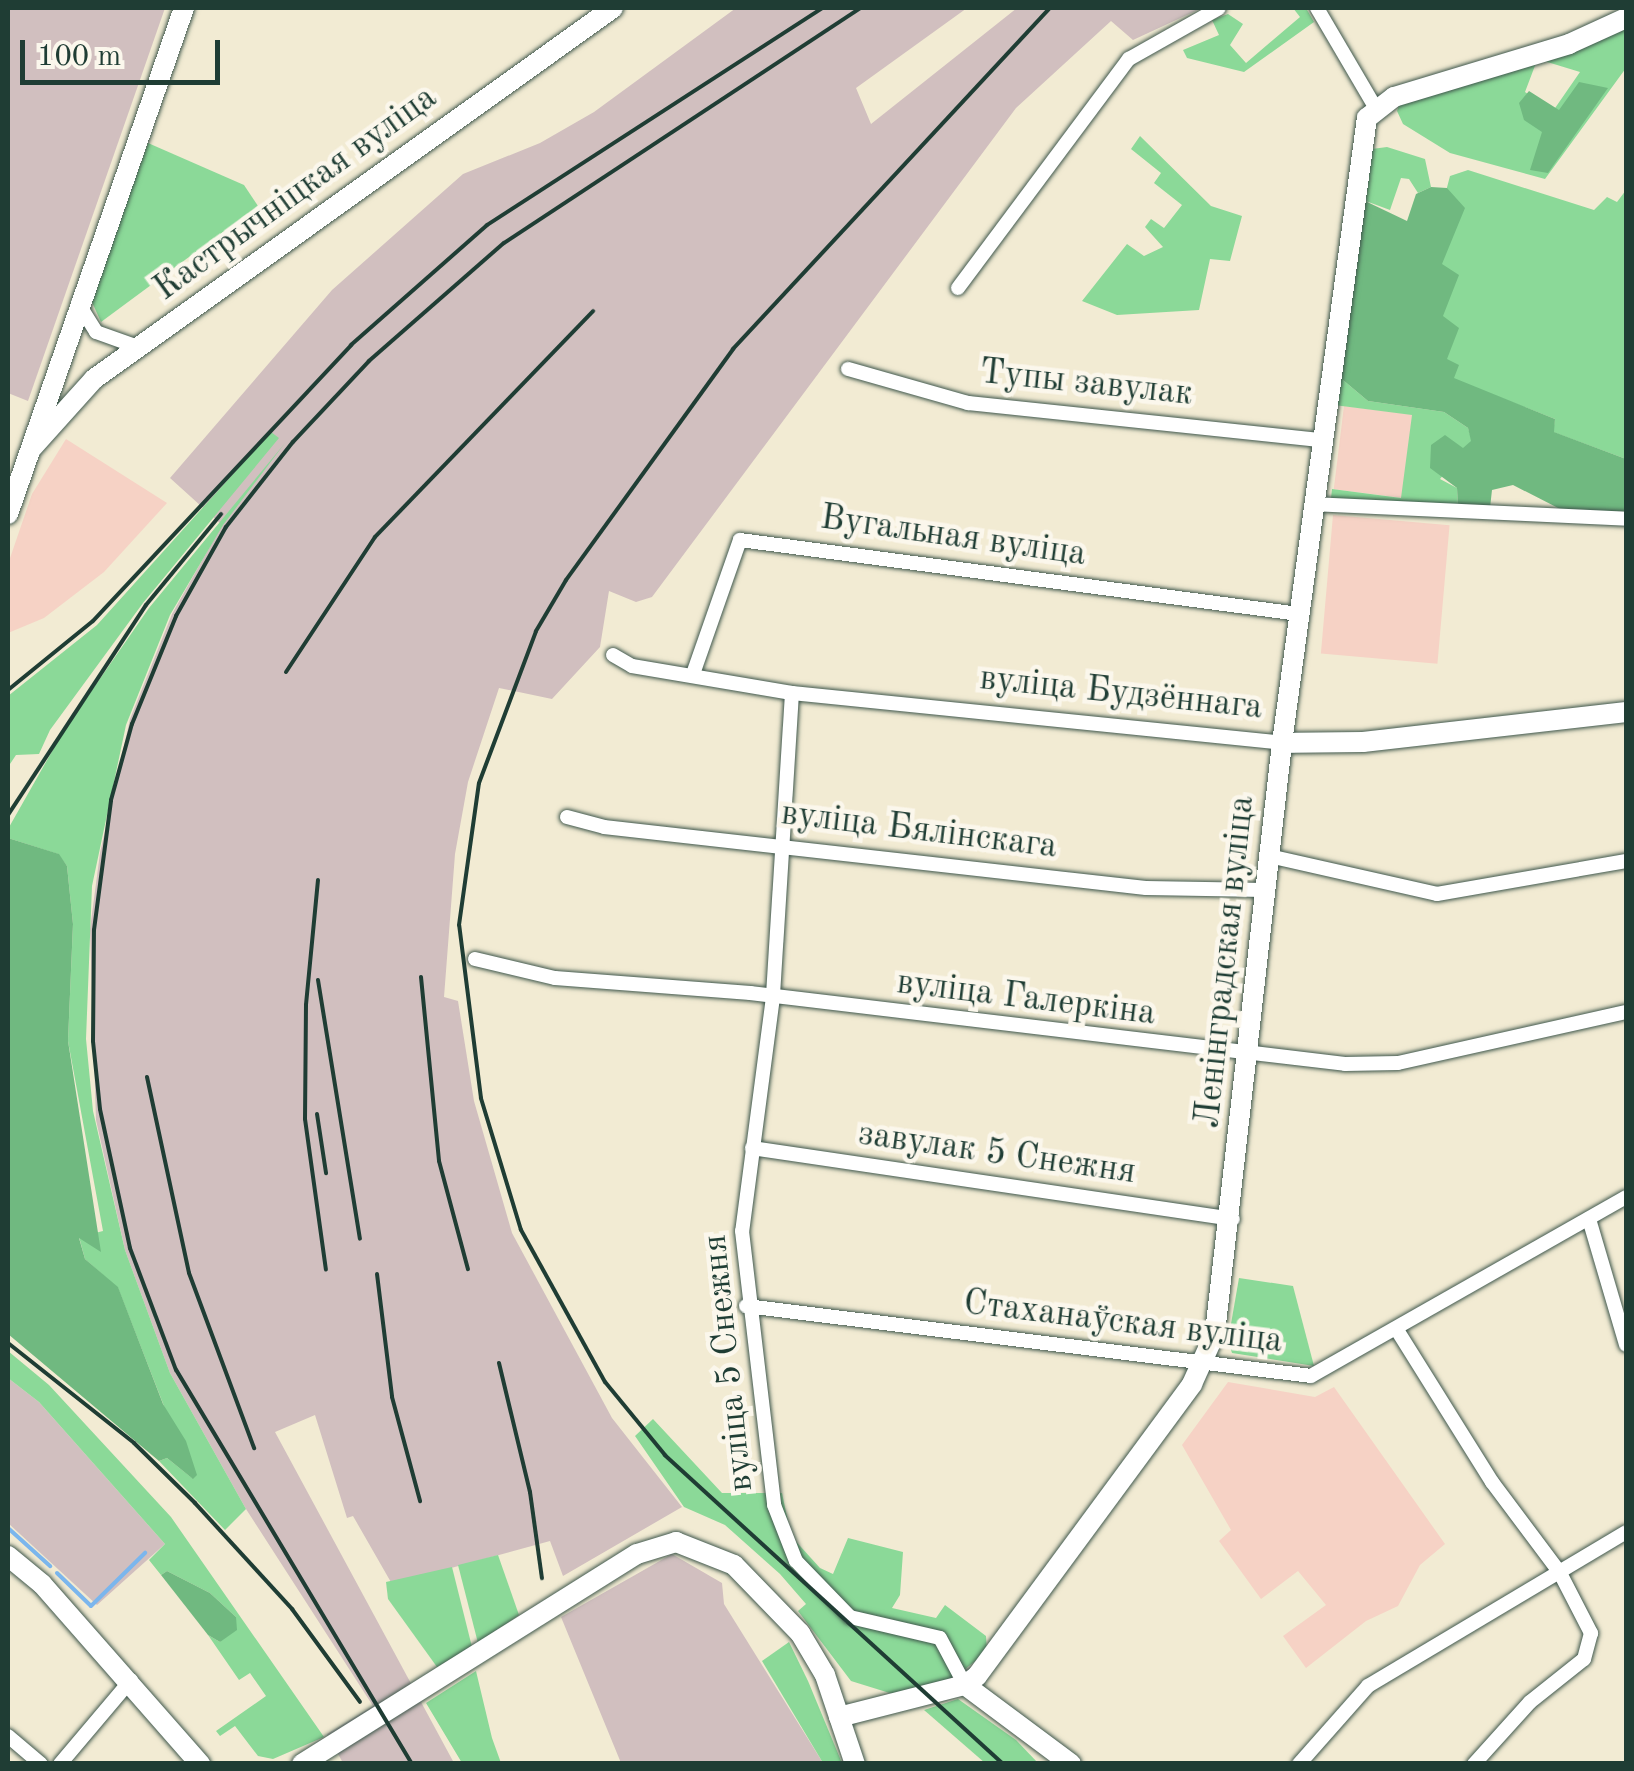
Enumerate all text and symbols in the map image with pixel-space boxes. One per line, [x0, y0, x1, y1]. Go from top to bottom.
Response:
scale bar [25, 20, 225, 82]
text: 100 m [37, 42, 121, 72]
street label: Кастрычніцкая вуліца [146, 77, 446, 311]
street label: Тупы завулак [977, 352, 1195, 416]
street label: Вугальная вуліца [818, 498, 1088, 576]
street label: вуліца Будзённага [978, 658, 1264, 730]
street label: вуліца Бялінскага [779, 793, 1059, 869]
street label: Ленінградская вуліца [1188, 794, 1264, 1130]
street label: вуліца Галеркіна [894, 962, 1158, 1036]
street label: завулак 5 Снежня [856, 1114, 1138, 1194]
street label: вуліца 5 Снежня [695, 1232, 763, 1494]
street label: Стаханаўская вуліца [961, 1283, 1285, 1363]

